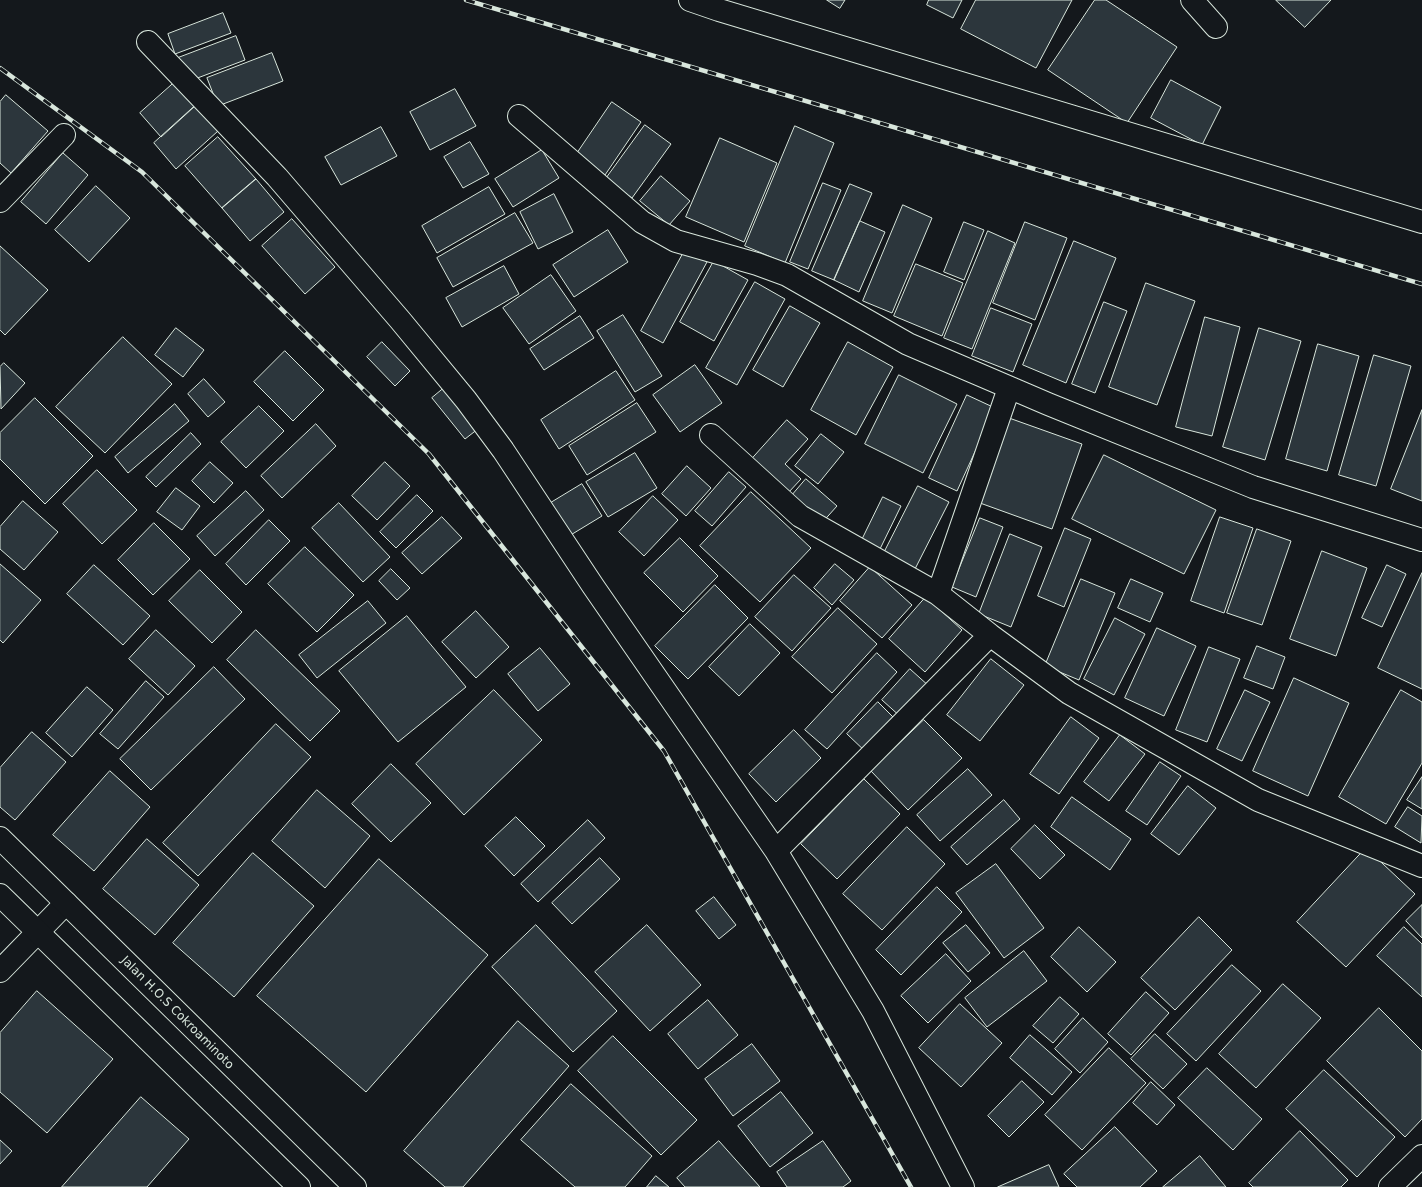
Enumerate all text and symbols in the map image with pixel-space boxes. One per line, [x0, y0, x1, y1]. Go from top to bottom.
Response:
street label: Jalan H.O.S Cokroaminoto [118, 954, 236, 1072]

